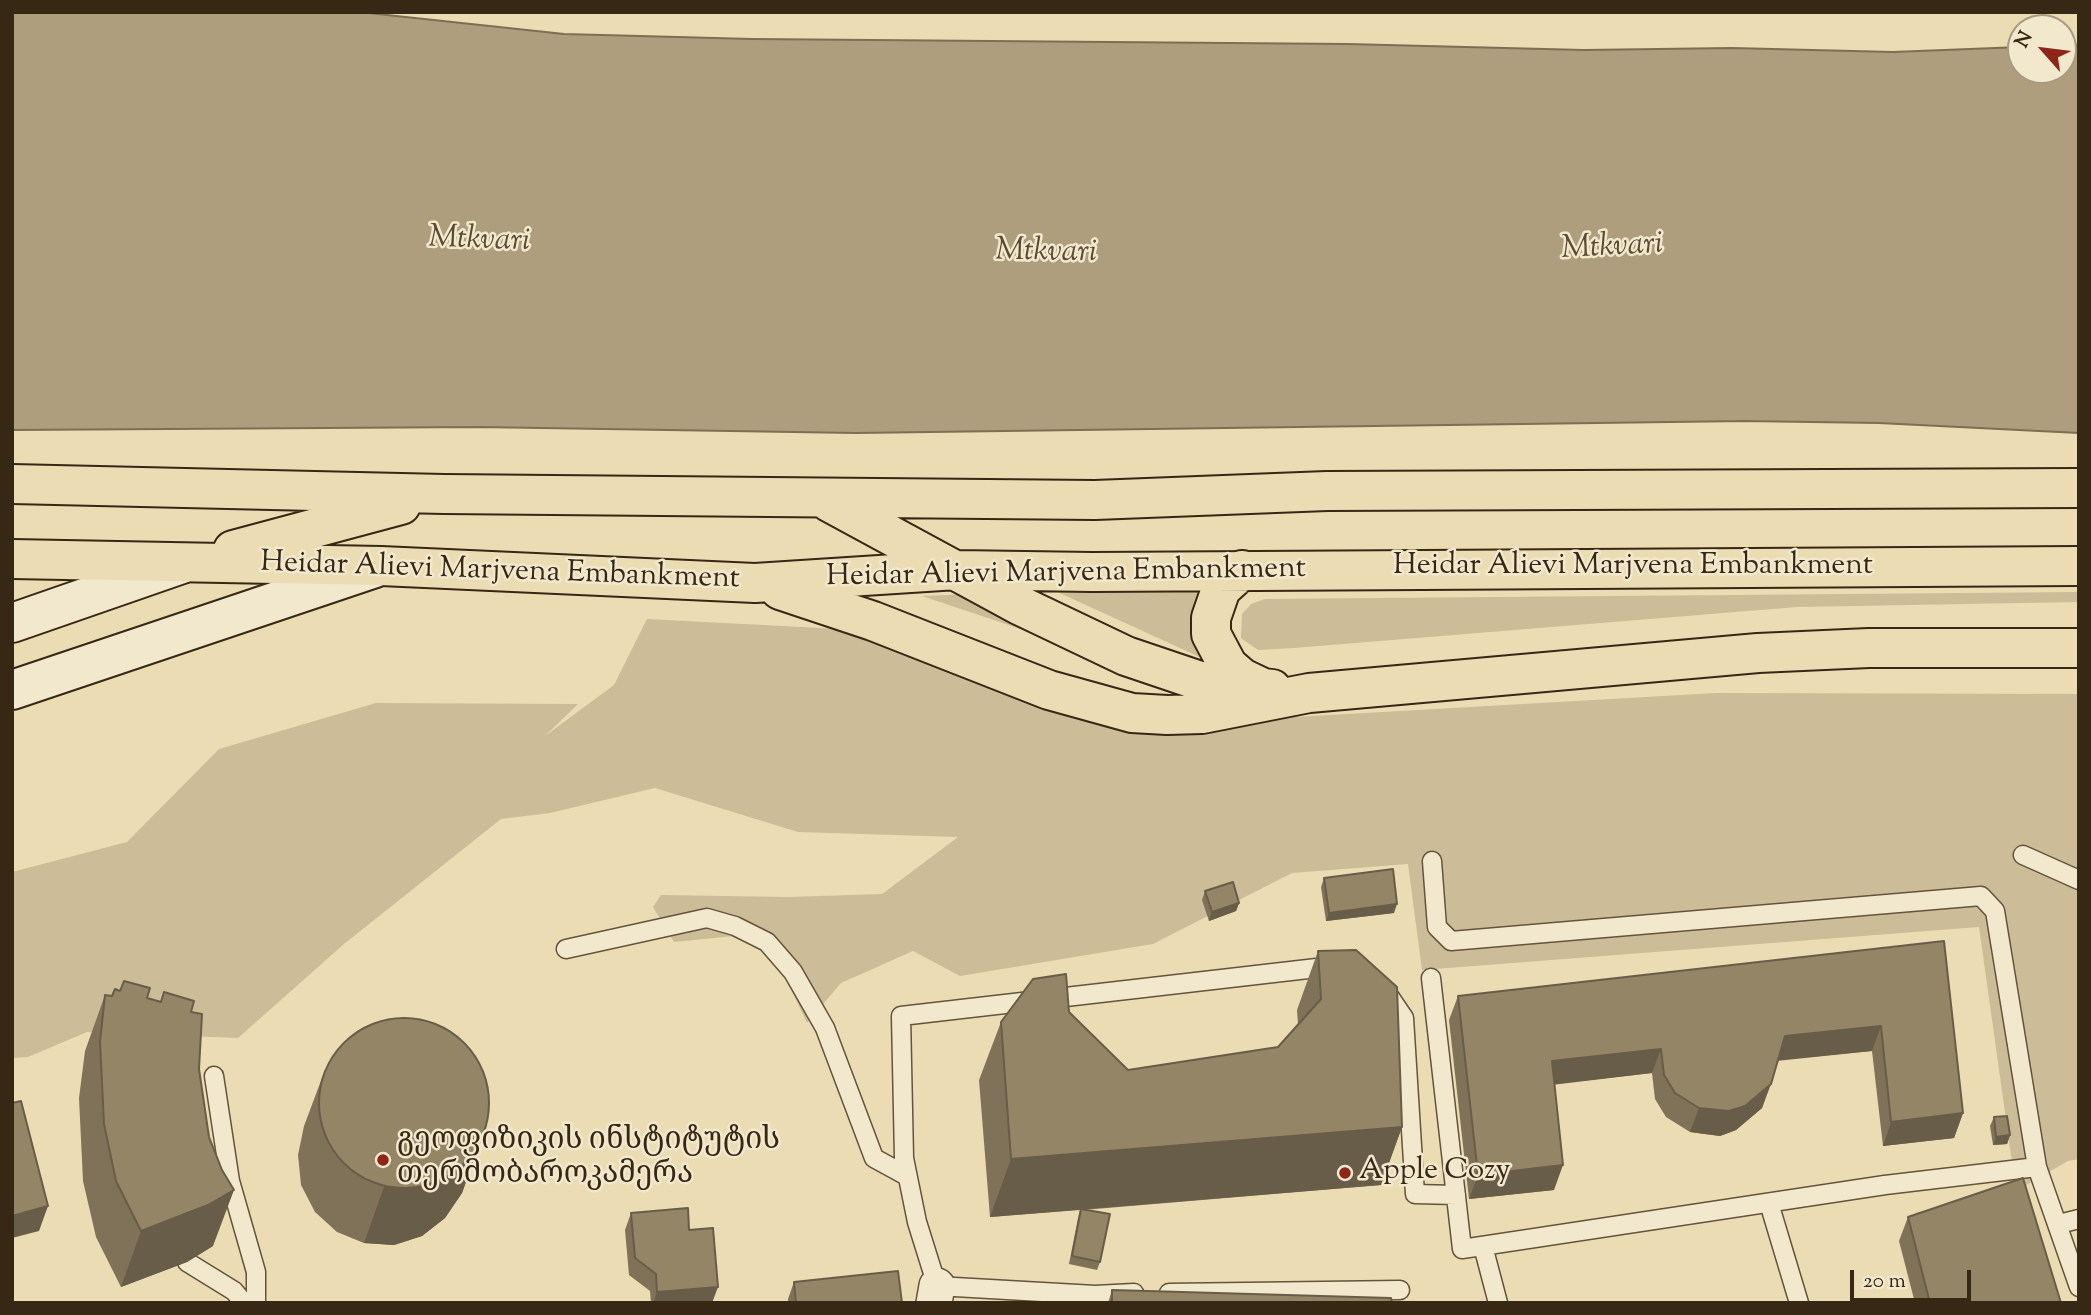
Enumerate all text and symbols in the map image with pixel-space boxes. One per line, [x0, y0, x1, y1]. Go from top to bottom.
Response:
north arrow [2007, 14, 2077, 84]
text: N [2009, 27, 2040, 53]
water label: Mtkvari [427, 221, 531, 263]
water label: Mtkvari [1560, 227, 1664, 271]
water label: Mtkvari [995, 234, 1097, 274]
street label: Heidar Alievi Marjvena Embankment [260, 547, 740, 599]
street label: Heidar Alievi Marjvena Embankment [1393, 550, 1873, 586]
street label: Heidar Alievi Marjvena Embankment [826, 553, 1306, 597]
place label: გეოფიზიკის ინსტიტუტის თერმობაროკამერა [397, 1125, 780, 1196]
marker: გეოფიზიკის ინსტიტუტის თერმობაროკამერა [375, 1152, 391, 1168]
place label: Apple Cozy [1359, 1155, 1510, 1191]
marker: Apple Cozy [1337, 1165, 1353, 1181]
scale bar [1853, 1256, 1974, 1300]
text: 20 m [1863, 1267, 1906, 1297]

